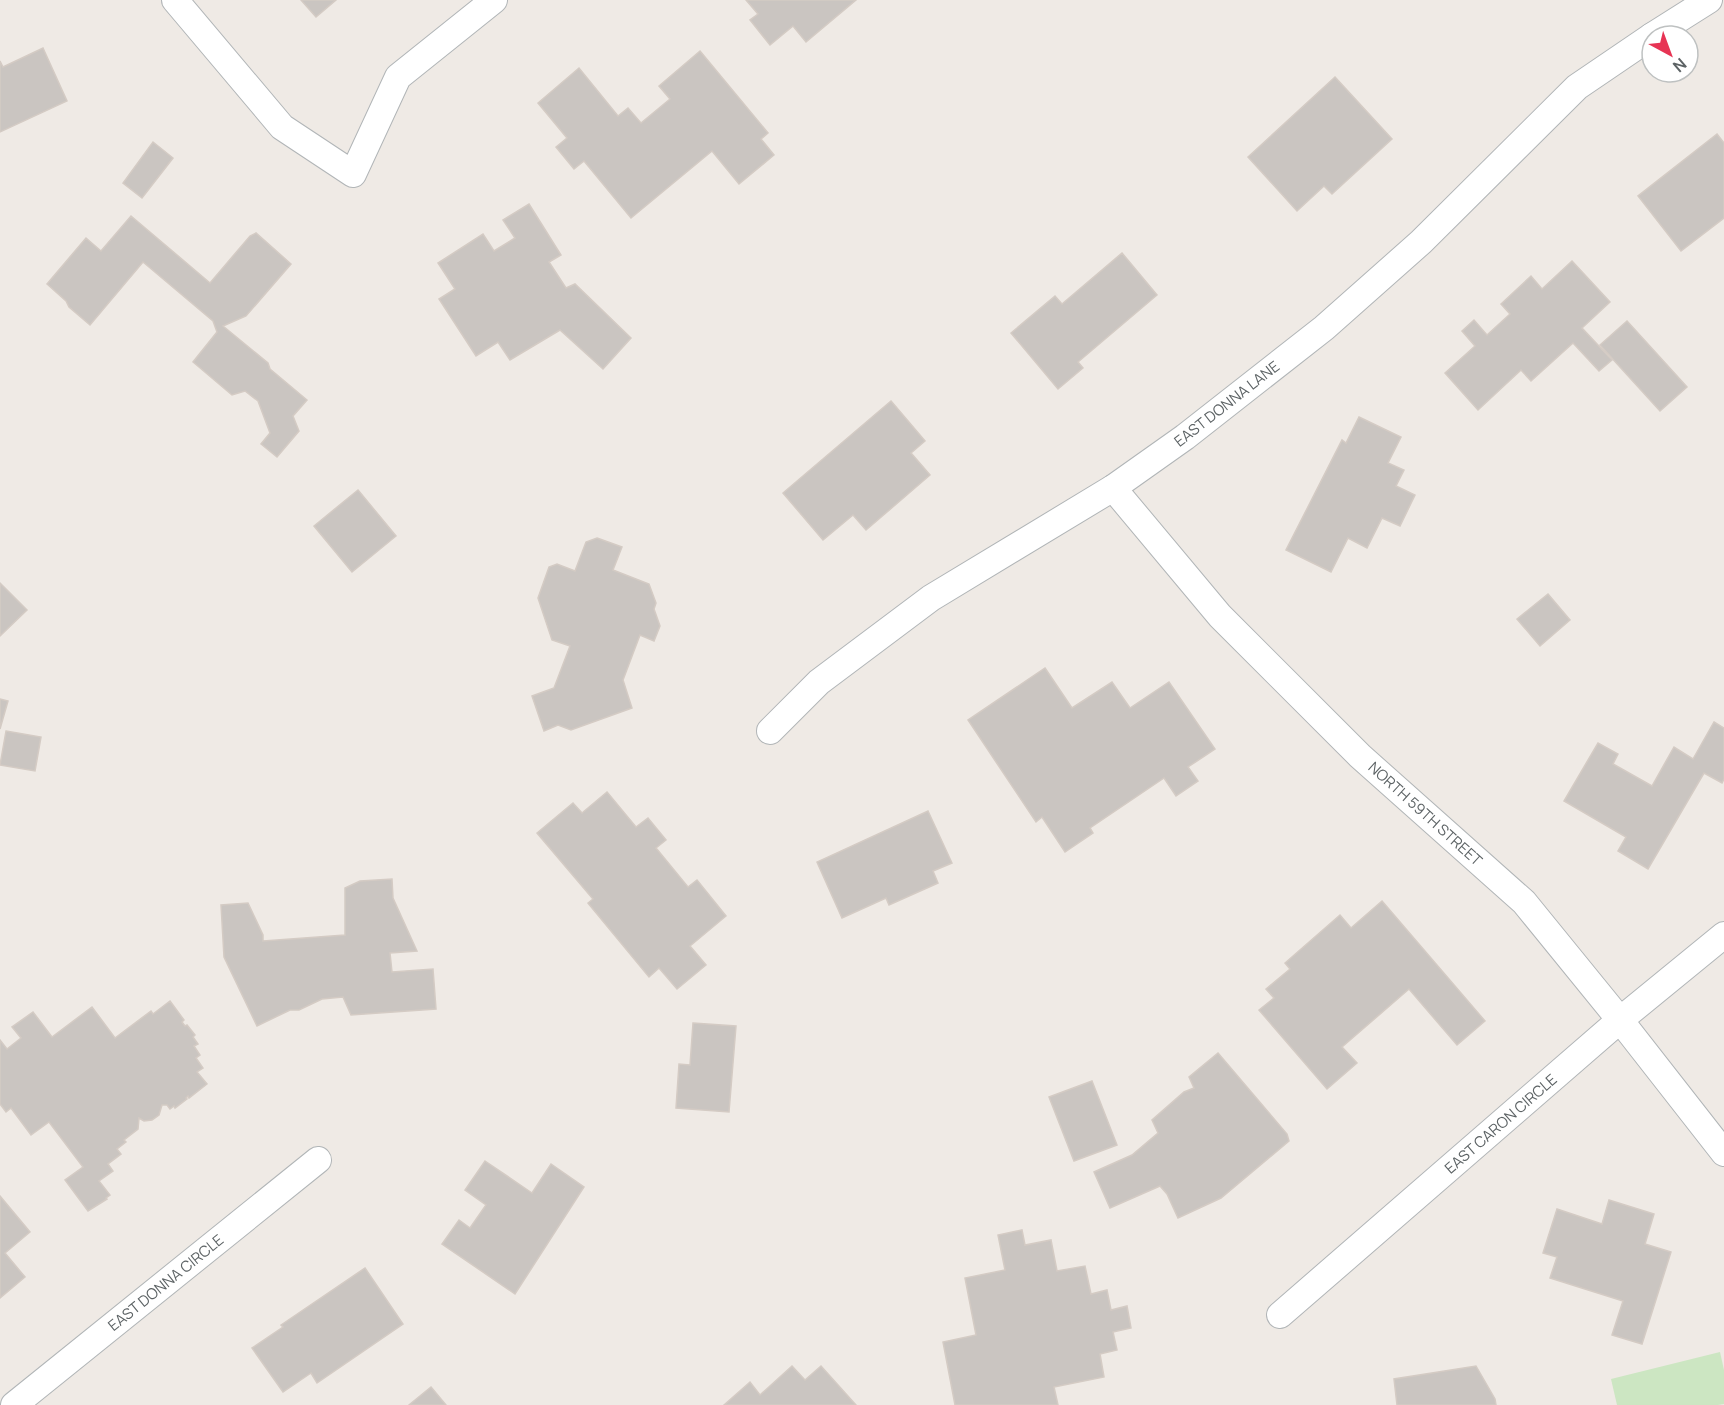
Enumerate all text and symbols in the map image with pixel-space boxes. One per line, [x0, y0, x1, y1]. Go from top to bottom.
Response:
north arrow [1640, 24, 1700, 84]
text: N [1668, 53, 1691, 77]
street label: EAST DONNA LANE [1170, 356, 1284, 451]
street label: NORTH 59TH STREET [1364, 757, 1487, 871]
street label: EAST CARON CIRCLE [1440, 1069, 1561, 1178]
street label: EAST DONNA CIRCLE [104, 1229, 228, 1336]

